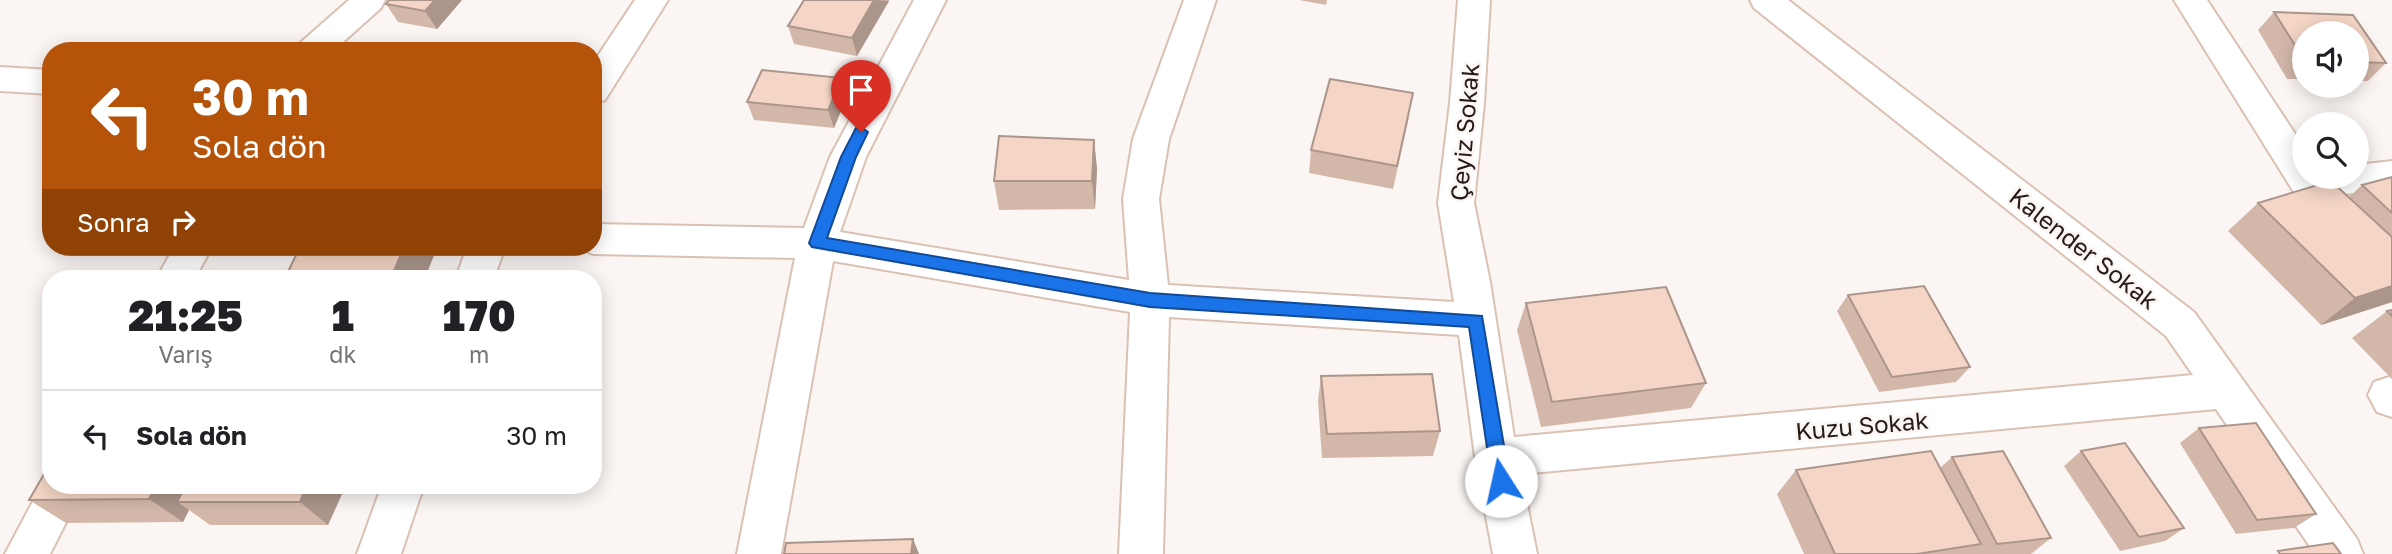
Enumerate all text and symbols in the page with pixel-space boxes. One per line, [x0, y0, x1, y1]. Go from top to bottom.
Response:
map controls [2292, 21, 2369, 189]
button: sound [2292, 21, 2369, 98]
pin [831, 60, 891, 132]
street label: Çeyiz Sokak [1444, 62, 1484, 202]
text: 30 m [192, 67, 309, 126]
icon: left [77, 70, 168, 161]
icon: arrive [842, 71, 880, 109]
button: search [2292, 112, 2369, 189]
text: Sola dön [192, 127, 327, 165]
street label: Kalender Sokak [2004, 181, 2164, 315]
icon: right [164, 203, 202, 241]
text: Sonra [77, 207, 150, 238]
text: 21:25 [128, 290, 243, 340]
text: 1 [332, 290, 354, 340]
text: 170 [443, 290, 516, 340]
text: Varış [158, 340, 213, 368]
text: dk [329, 340, 356, 368]
text: m [469, 340, 489, 368]
street label: Kuzu Sokak [1794, 405, 1930, 445]
icon: left [77, 417, 115, 455]
text: Sola dön [136, 420, 247, 451]
text: 30 m [506, 420, 567, 451]
position arrow [1464, 444, 1538, 518]

